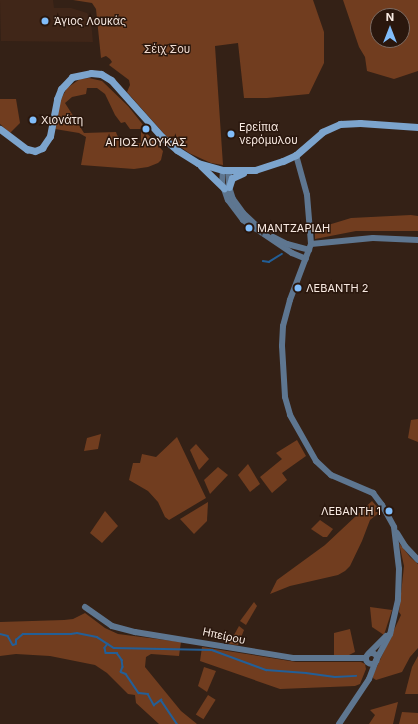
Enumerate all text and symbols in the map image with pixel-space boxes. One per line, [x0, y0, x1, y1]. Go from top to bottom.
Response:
north arrow [370, 8, 410, 48]
text: N [386, 10, 394, 24]
place label: Άγιος Λουκάς [54, 14, 126, 28]
marker: Άγιος Λουκάς [39, 15, 51, 27]
park label: Σέιχ Σου [144, 42, 190, 56]
place label: Χιονάτη [41, 113, 83, 127]
marker: Χιονάτη [28, 115, 38, 125]
place label: Ερείπια νερόμυλου [239, 121, 298, 147]
marker: ΑΓΙΟΣ ΛΟΥΚΑΣ [141, 124, 151, 134]
marker: Ερείπια νερόμυλου [226, 129, 236, 139]
place label: ΑΓΙΟΣ ΛΟΥΚΑΣ [105, 135, 187, 149]
place label: ΜΑΝΤΖΑΡΙΔΗ [257, 221, 330, 235]
marker: ΜΑΝΤΖΑΡΙΔΗ [244, 223, 254, 233]
place label: ΛΕΒΑΝΤΗ 2 [306, 281, 368, 295]
marker: ΛΕΒΑΝΤΗ 2 [293, 283, 303, 293]
place label: ΛΕΒΑΝΤΗ 1 [321, 504, 381, 518]
marker: ΛΕΒΑΝΤΗ 1 [384, 506, 394, 516]
street label: Ηπείρου [201, 625, 247, 647]

